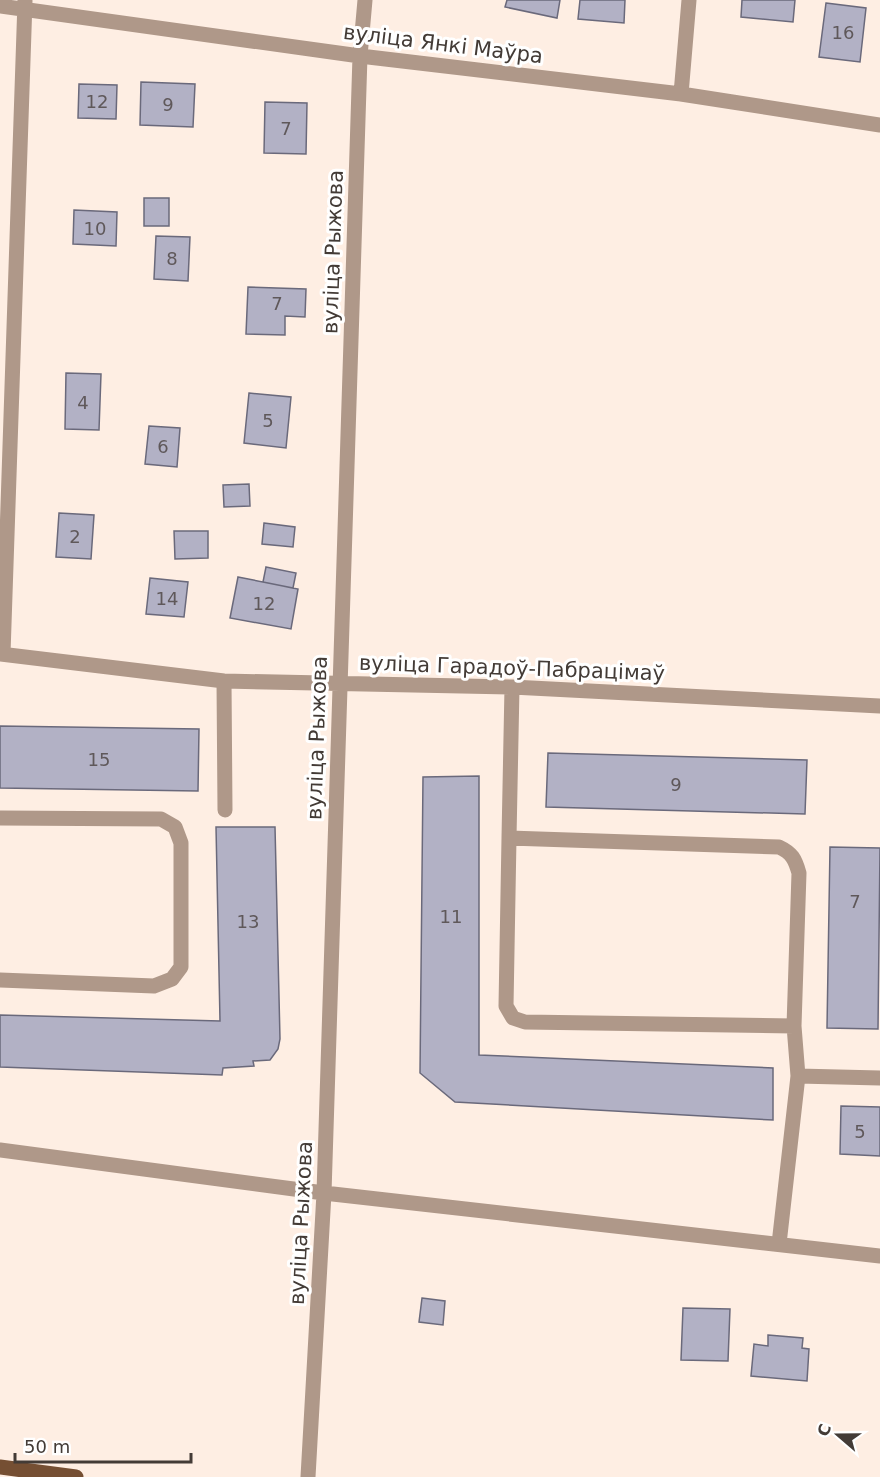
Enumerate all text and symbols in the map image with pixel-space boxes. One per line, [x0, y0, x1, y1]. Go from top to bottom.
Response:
street label: вуліца Янкі Маўра [342, 20, 544, 68]
house number: 16 [832, 22, 854, 43]
house number: 12 [86, 91, 108, 112]
house number: 9 [162, 94, 174, 115]
house number: 7 [280, 118, 292, 139]
street label: вуліца Рыжова [318, 170, 348, 334]
house number: 10 [84, 218, 106, 239]
house number: 8 [166, 248, 178, 269]
house number: 7 [271, 293, 283, 314]
house number: 4 [77, 392, 89, 413]
house number: 5 [262, 410, 274, 431]
house number: 6 [157, 436, 169, 457]
house number: 2 [69, 526, 81, 547]
house number: 14 [156, 588, 178, 609]
house number: 12 [253, 593, 275, 614]
street label: вуліца Гарадоў-Пабрацімаў [359, 651, 665, 685]
street label: вуліца Рыжова [302, 656, 332, 820]
house number: 15 [88, 749, 110, 770]
house number: 9 [670, 774, 682, 795]
house number: 7 [849, 891, 861, 912]
house number: 11 [440, 906, 462, 927]
house number: 13 [237, 911, 259, 932]
house number: 5 [854, 1121, 866, 1142]
street label: вуліца Рыжова [285, 1140, 317, 1306]
north arrow [808, 1405, 868, 1465]
text: С [813, 1421, 835, 1439]
scale bar [15, 1426, 190, 1464]
text: 50 m [24, 1436, 70, 1457]

